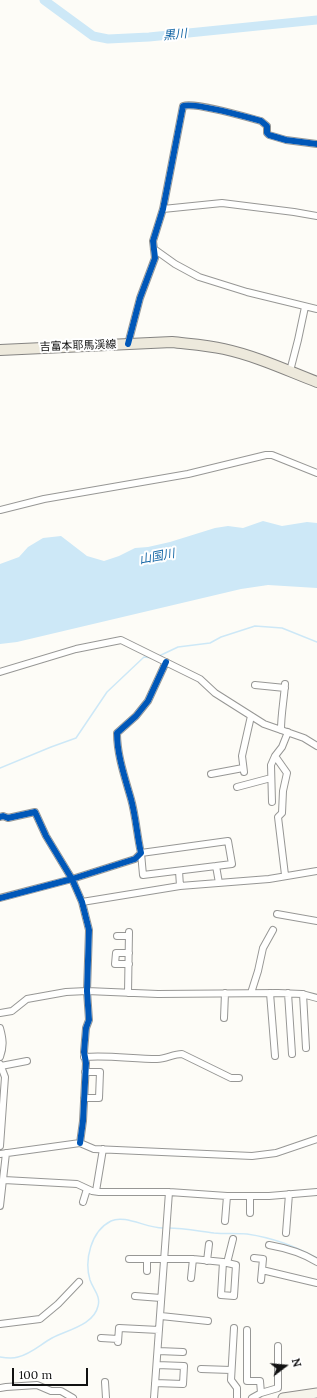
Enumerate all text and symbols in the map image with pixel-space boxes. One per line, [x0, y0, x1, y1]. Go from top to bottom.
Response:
water label: 黒川 [162, 27, 188, 43]
street label: 吉富本耶馬渓線 [39, 338, 117, 354]
water label: 山国川 [138, 546, 176, 568]
north arrow [265, 1346, 305, 1386]
text: N [289, 1357, 304, 1369]
scale bar [14, 1360, 90, 1386]
text: 100 m [19, 1367, 52, 1382]

